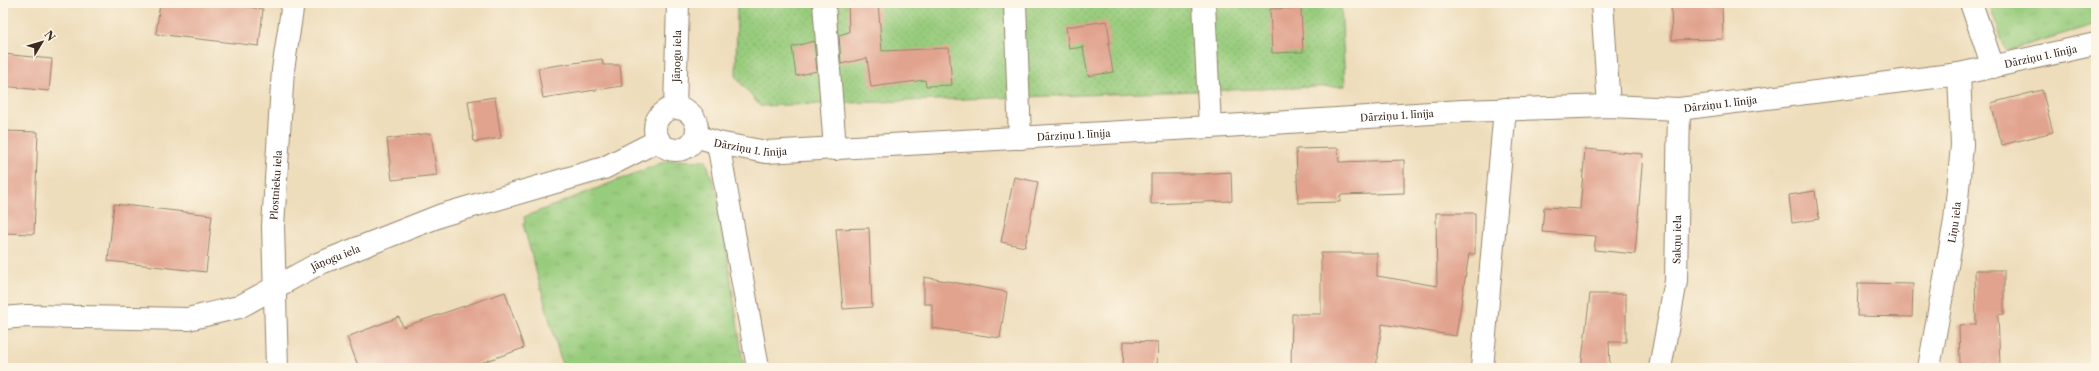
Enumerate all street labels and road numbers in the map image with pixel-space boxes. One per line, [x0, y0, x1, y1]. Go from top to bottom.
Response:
street label: Jāņogu iela [669, 29, 684, 84]
street label: Dārziņu 1. līnija [2003, 42, 2079, 70]
street label: Dārziņu 1. līnija [1683, 93, 1759, 115]
street label: Dārziņu 1. līnija [1360, 106, 1435, 124]
street label: Dārziņu 1. līnija [1036, 126, 1112, 143]
street label: Dārziņu 1. līnija [713, 136, 788, 158]
street label: Plostnieku iela [267, 149, 284, 221]
street label: Līņu iela [1945, 200, 1963, 244]
street label: Sakņu iela [1670, 214, 1684, 264]
street label: Jāņogu iela [307, 241, 363, 274]

